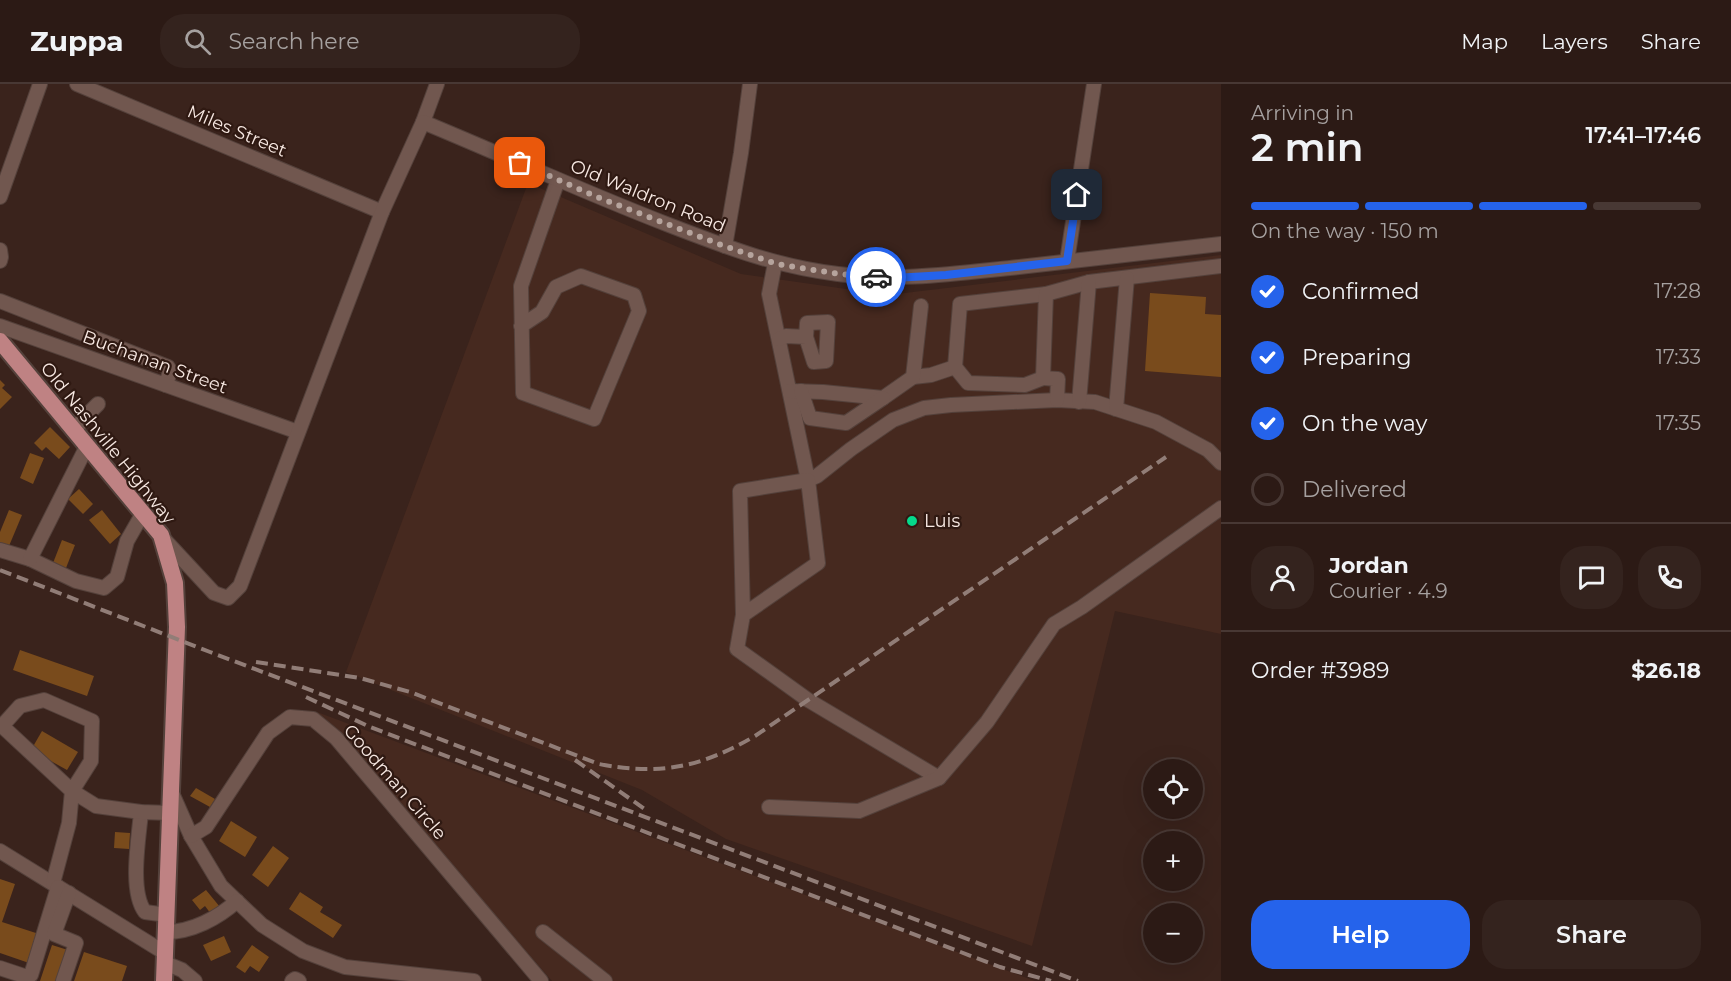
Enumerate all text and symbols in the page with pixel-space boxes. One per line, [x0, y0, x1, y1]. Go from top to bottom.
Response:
search box [160, 14, 580, 68]
text: Zuppa [30, 24, 124, 58]
icon: search [181, 25, 214, 58]
text: Search here [229, 28, 359, 55]
text: Map [1461, 29, 1508, 54]
text: Layers [1541, 29, 1608, 54]
text: Share [1641, 29, 1701, 54]
street label: Miles Street [184, 100, 290, 162]
text: Arriving in [1251, 101, 1354, 125]
text: 17:41–17:46 [1586, 122, 1701, 149]
text: 2 min [1251, 123, 1364, 171]
pin [494, 137, 545, 188]
icon: bag [503, 146, 536, 179]
street label: Old Waldron Road [567, 155, 729, 237]
pin [1051, 169, 1102, 220]
icon: home [1060, 178, 1093, 211]
text: On the way · 150 m [1251, 219, 1439, 243]
courier [846, 247, 906, 307]
icon: car [860, 261, 893, 294]
icon: check [1251, 275, 1284, 308]
text: Confirmed [1302, 278, 1419, 305]
text: 17:28 [1654, 279, 1701, 303]
street label: Buchanan Street [80, 326, 230, 398]
icon: check [1251, 341, 1284, 374]
text: Preparing [1302, 344, 1411, 371]
text: 17:33 [1656, 345, 1701, 369]
street label: Old Nashville Highway [36, 358, 180, 529]
icon: check [1251, 407, 1284, 440]
text: On the way [1302, 410, 1427, 437]
text: 17:35 [1656, 411, 1701, 435]
text: Delivered [1302, 476, 1407, 503]
place label: Luis [924, 510, 960, 532]
marker: Luis [905, 514, 919, 528]
button: person [1251, 546, 1314, 609]
button: chat [1560, 546, 1623, 609]
button: phone [1638, 546, 1701, 609]
text: Jordan [1329, 552, 1409, 579]
text: Courier · 4.9 [1329, 579, 1448, 603]
text: Order #3989 [1251, 657, 1389, 684]
text: $26.18 [1631, 657, 1701, 684]
street label: Goodman Circle [339, 720, 451, 844]
map controls [1143, 759, 1203, 963]
button: locate [1143, 759, 1203, 819]
button: + [1143, 831, 1203, 891]
button: Help [1251, 900, 1470, 969]
button: Share [1482, 900, 1701, 969]
button: − [1143, 903, 1203, 963]

